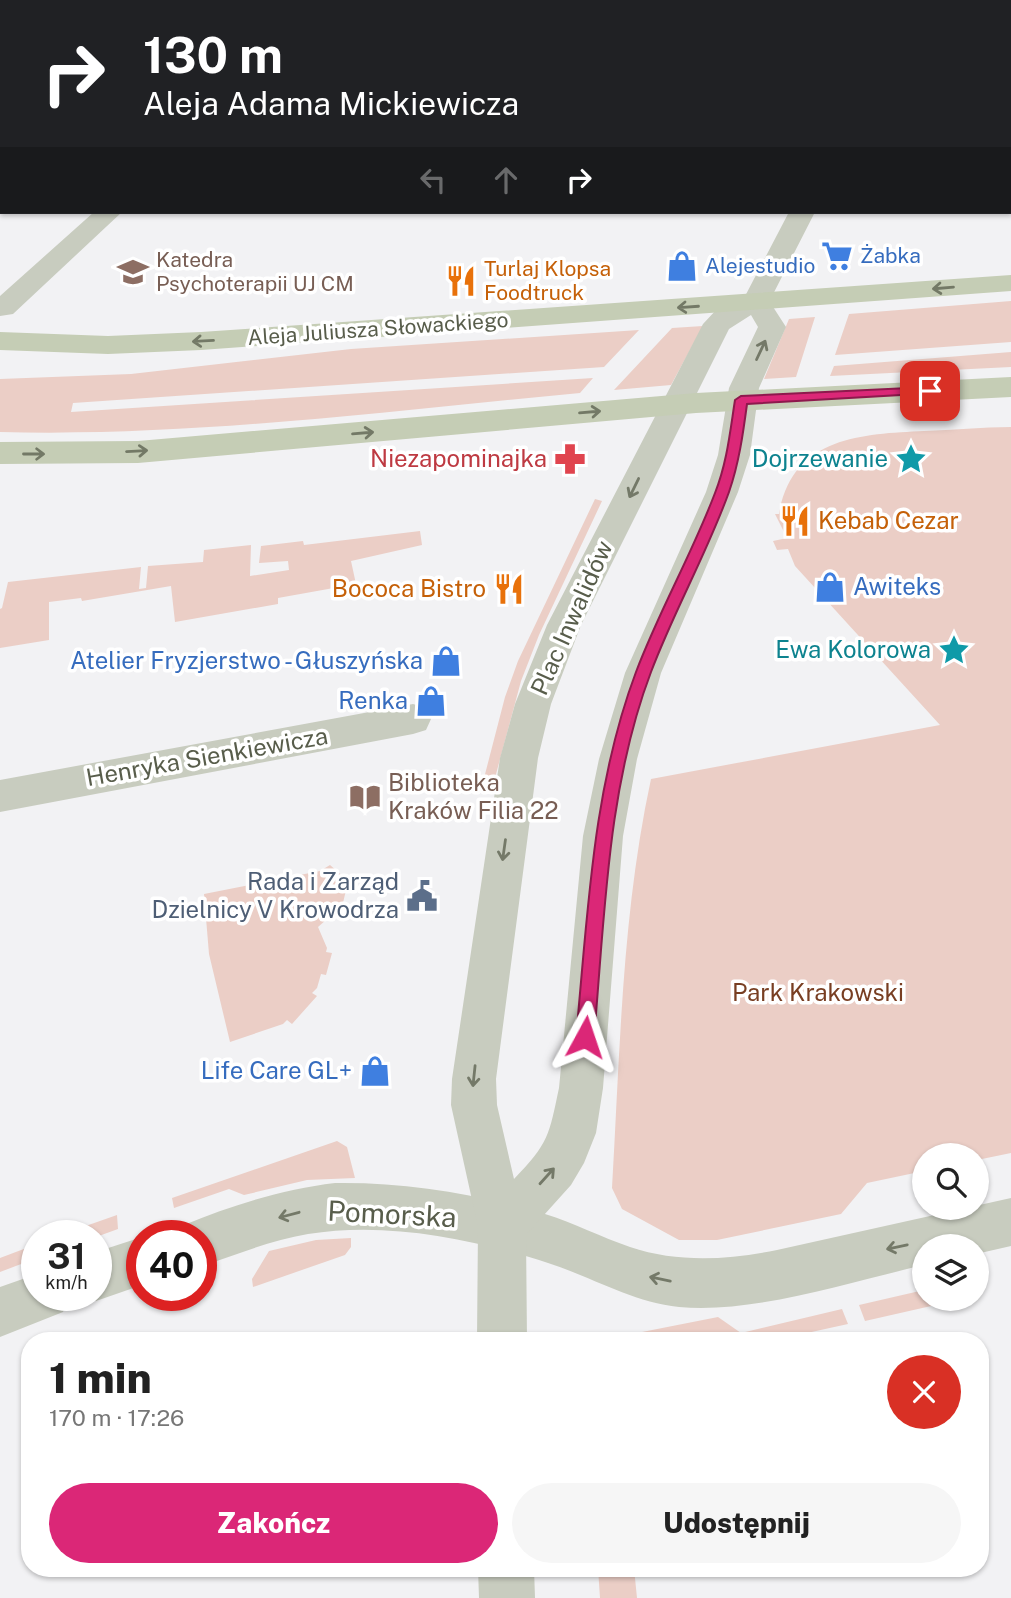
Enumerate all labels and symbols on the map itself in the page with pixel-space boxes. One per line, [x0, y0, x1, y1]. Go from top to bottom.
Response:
supermarket icon: Żabka [820, 239, 854, 273]
place label: Żabka [860, 243, 921, 268]
place label: Katedra Psychoterapii UJ CM [156, 247, 354, 296]
shop icon: Alejestudio [665, 249, 699, 283]
place label: Alejestudio [705, 253, 815, 278]
school or university icon: Katedra Psychoterapii UJ CM [116, 255, 150, 289]
place label: Turlaj Klopsa Foodtruck [484, 256, 611, 305]
restaurant icon: Turlaj Klopsa Foodtruck [444, 264, 478, 298]
one-way arrow [932, 282, 955, 295]
one-way arrow [677, 301, 700, 314]
street label: Aleja Juliusza Słowackiego [247, 307, 509, 350]
one-way arrow [193, 335, 215, 348]
one-way arrow [755, 339, 768, 361]
pin [900, 361, 960, 421]
one-way arrow [578, 405, 601, 418]
one-way arrow [351, 426, 374, 439]
pharmacy icon: Niezapominajka [553, 442, 587, 476]
place icon: Dojrzewanie [894, 442, 928, 476]
place label: Niezapominajka [370, 444, 547, 472]
place label: Dojrzewanie [752, 444, 888, 472]
one-way arrow [125, 445, 148, 458]
one-way arrow [22, 447, 45, 461]
one-way arrow [626, 477, 640, 498]
restaurant icon: Kebab Cezar [778, 504, 812, 538]
place label: Kebab Cezar [818, 506, 959, 534]
street label: Plac Inwalidów [525, 536, 618, 699]
shop icon: Awiteks [813, 570, 847, 604]
restaurant icon: Bococa Bistro [492, 572, 526, 606]
place label: Awiteks [853, 572, 941, 600]
place label: Bococa Bistro [332, 574, 486, 602]
place icon: Ewa Kolorowa [937, 633, 971, 667]
place label: Ewa Kolorowa [775, 635, 931, 663]
shop icon: Atelier Fryzjerstwo - Głuszyńska [429, 644, 463, 678]
place label: Atelier Fryzjerstwo - Głuszyńska [70, 646, 423, 674]
shop icon: Renka [414, 684, 448, 718]
place label: Renka [338, 686, 408, 714]
street label: Henryka Sienkiewicza [84, 721, 330, 791]
place label: Biblioteka Kraków Filia 22 [388, 768, 559, 824]
library icon: Biblioteka Kraków Filia 22 [348, 780, 382, 814]
one-way arrow [497, 838, 510, 861]
place label: Rada i Zarząd Dzielnicy V Krowodrza [152, 867, 399, 923]
public building icon: Rada i Zarząd Dzielnicy V Krowodrza [405, 879, 439, 913]
park label: Park Krakowski [732, 978, 904, 1006]
position arrow [548, 1000, 622, 1074]
shop icon: Life Care GL+ [358, 1054, 392, 1088]
place label: Life Care GL+ [201, 1056, 352, 1084]
one-way arrow [468, 1064, 481, 1086]
one-way arrow [539, 1167, 555, 1185]
street label: Pomorska [327, 1194, 457, 1233]
one-way arrow [278, 1209, 301, 1222]
speed limit sign: 40 [126, 1220, 217, 1311]
one-way arrow [886, 1242, 908, 1255]
one-way arrow [649, 1272, 672, 1286]

